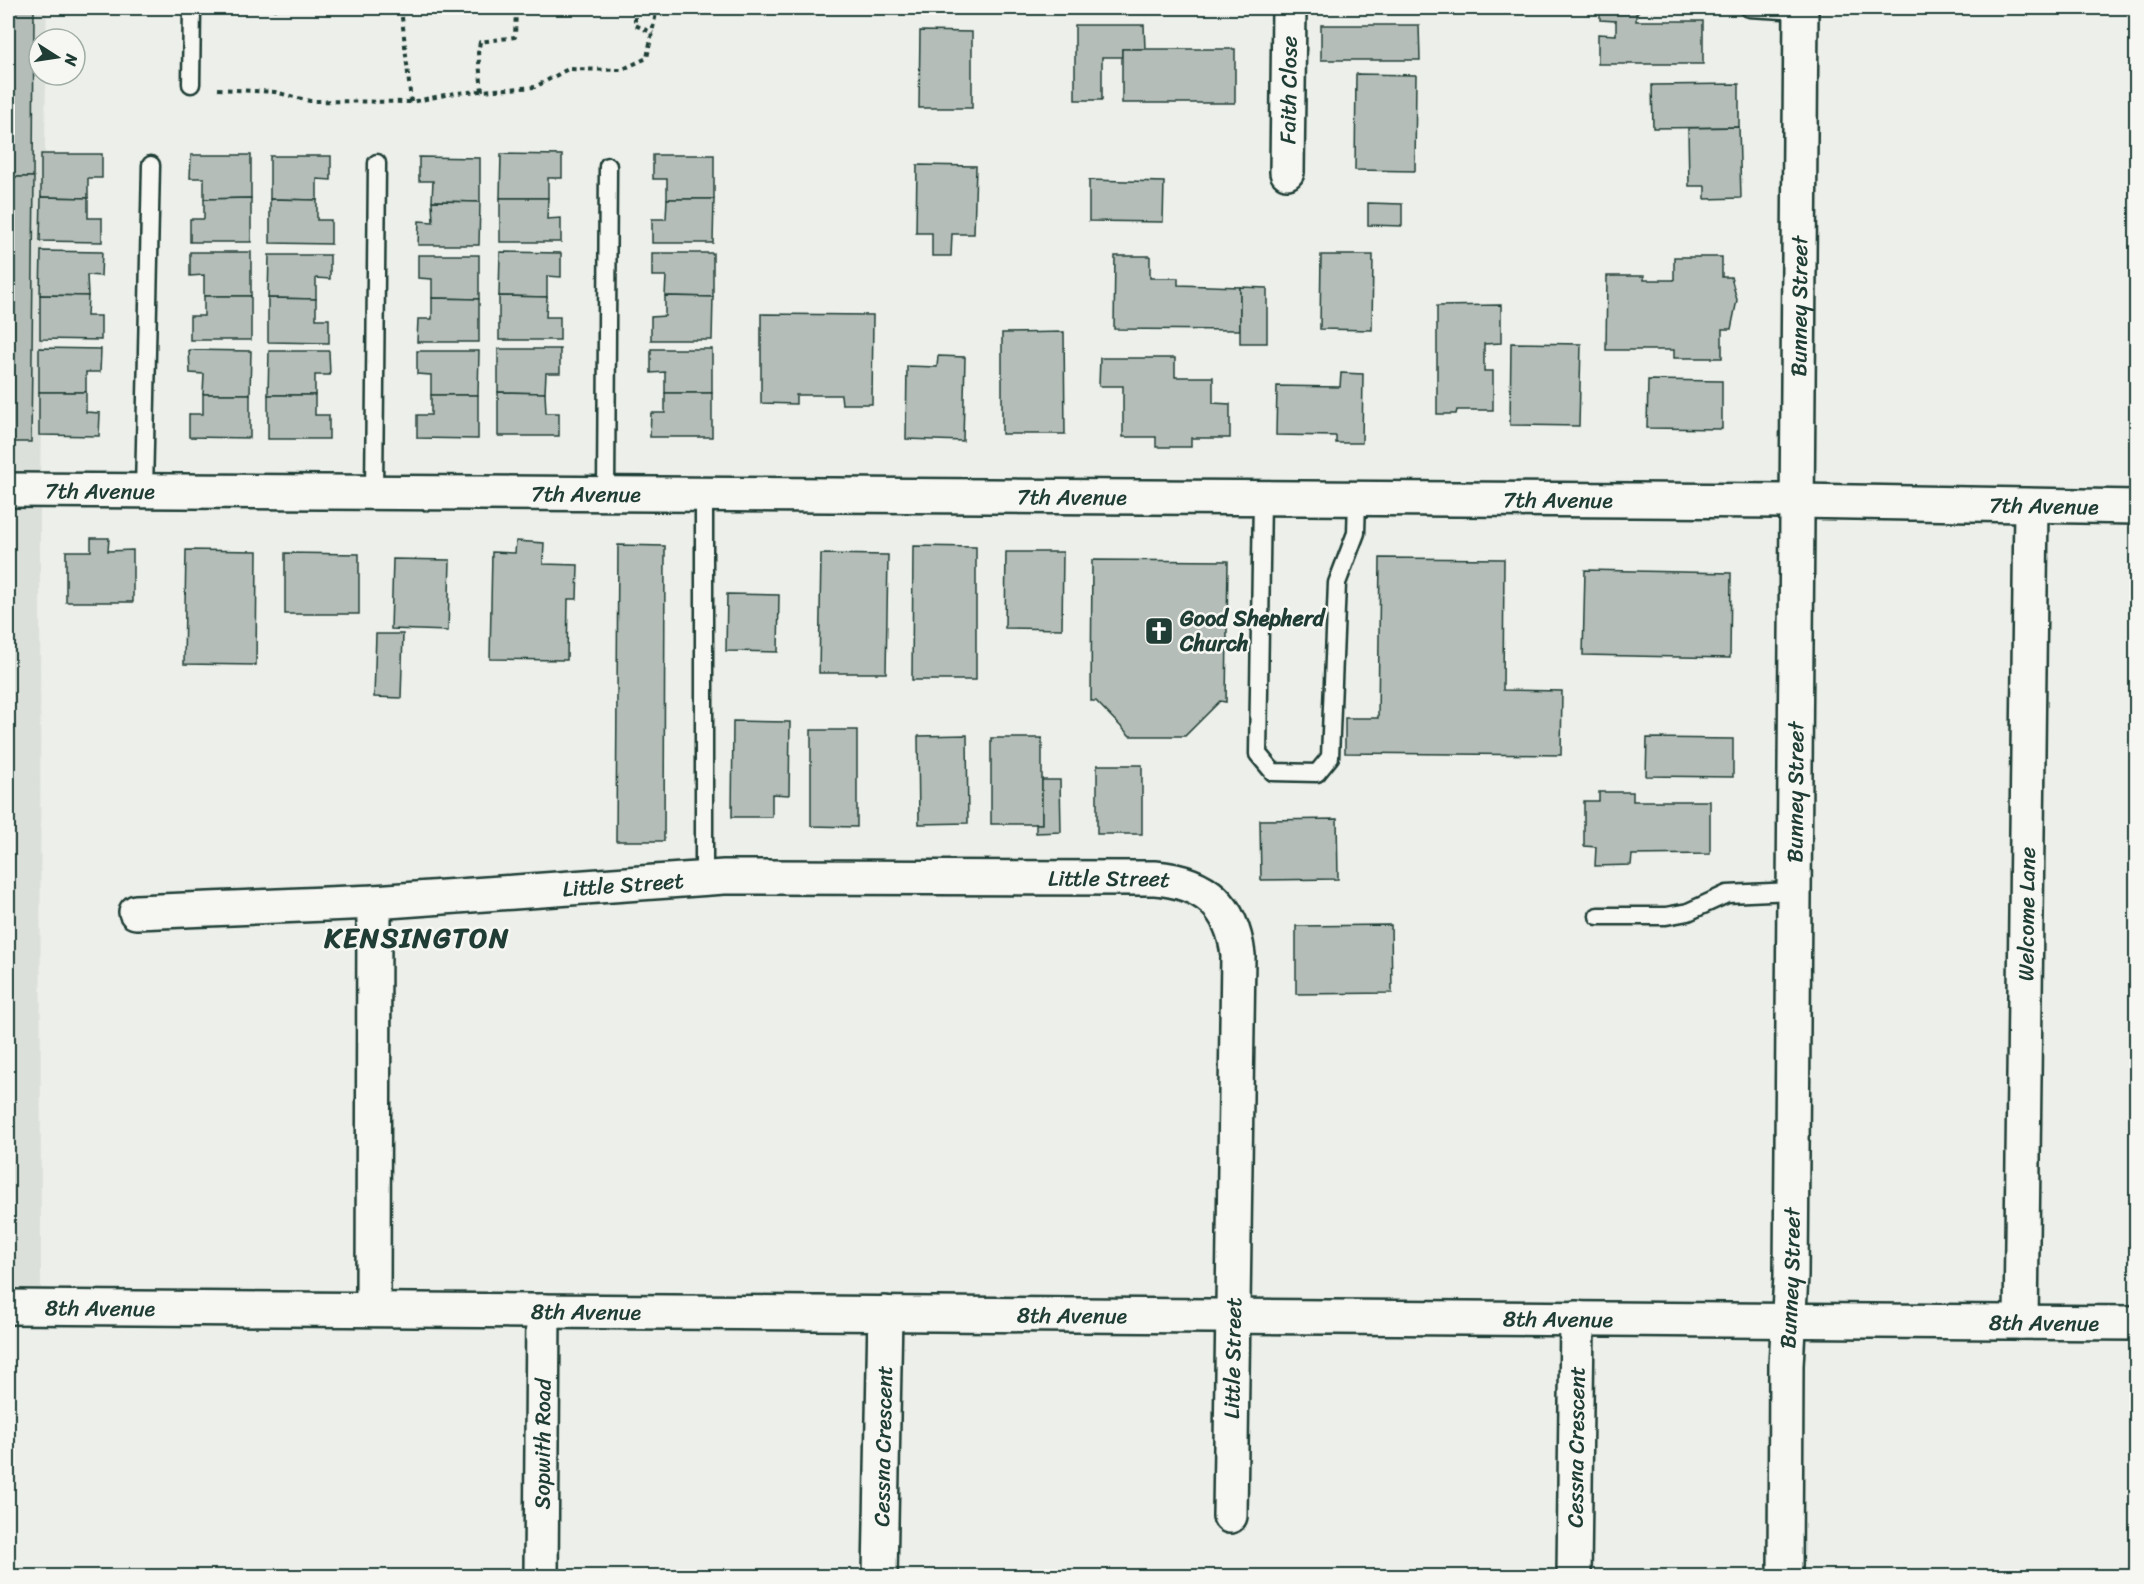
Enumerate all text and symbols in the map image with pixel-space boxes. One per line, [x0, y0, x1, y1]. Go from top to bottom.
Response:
north arrow [27, 27, 87, 87]
street label: Faith Close [1268, 36, 1309, 144]
text: N [56, 51, 87, 69]
street label: Bunney Street [1779, 234, 1819, 377]
street label: 7th Avenue [45, 471, 155, 511]
street label: 7th Avenue [531, 474, 641, 514]
street label: 7th Avenue [1017, 477, 1127, 517]
street label: 7th Avenue [1503, 480, 1613, 520]
street label: 7th Avenue [1989, 485, 2099, 526]
place label: Good Shepherd Church [1179, 599, 1327, 663]
church icon: Good Shepherd Church [1143, 615, 1175, 647]
street label: Bunney Street [1775, 720, 1815, 863]
street label: Welcome Lane [2006, 847, 2047, 981]
street label: Little Street [1048, 859, 1173, 900]
street label: Little Street [561, 861, 686, 908]
district label: KENSINGTON [323, 913, 510, 962]
street label: Bunney Street [1768, 1206, 1812, 1350]
street label: 8th Avenue [45, 1288, 156, 1328]
street label: 8th Avenue [531, 1292, 642, 1332]
street label: 8th Avenue [1017, 1296, 1128, 1335]
street label: Little Street [1212, 1296, 1253, 1419]
street label: 8th Avenue [1503, 1299, 1614, 1339]
street label: 8th Avenue [1989, 1303, 2100, 1343]
street label: Cessna Crescent [862, 1365, 904, 1527]
street label: Cessna Crescent [1556, 1366, 1596, 1528]
street label: Sopwith Road [523, 1377, 563, 1510]

